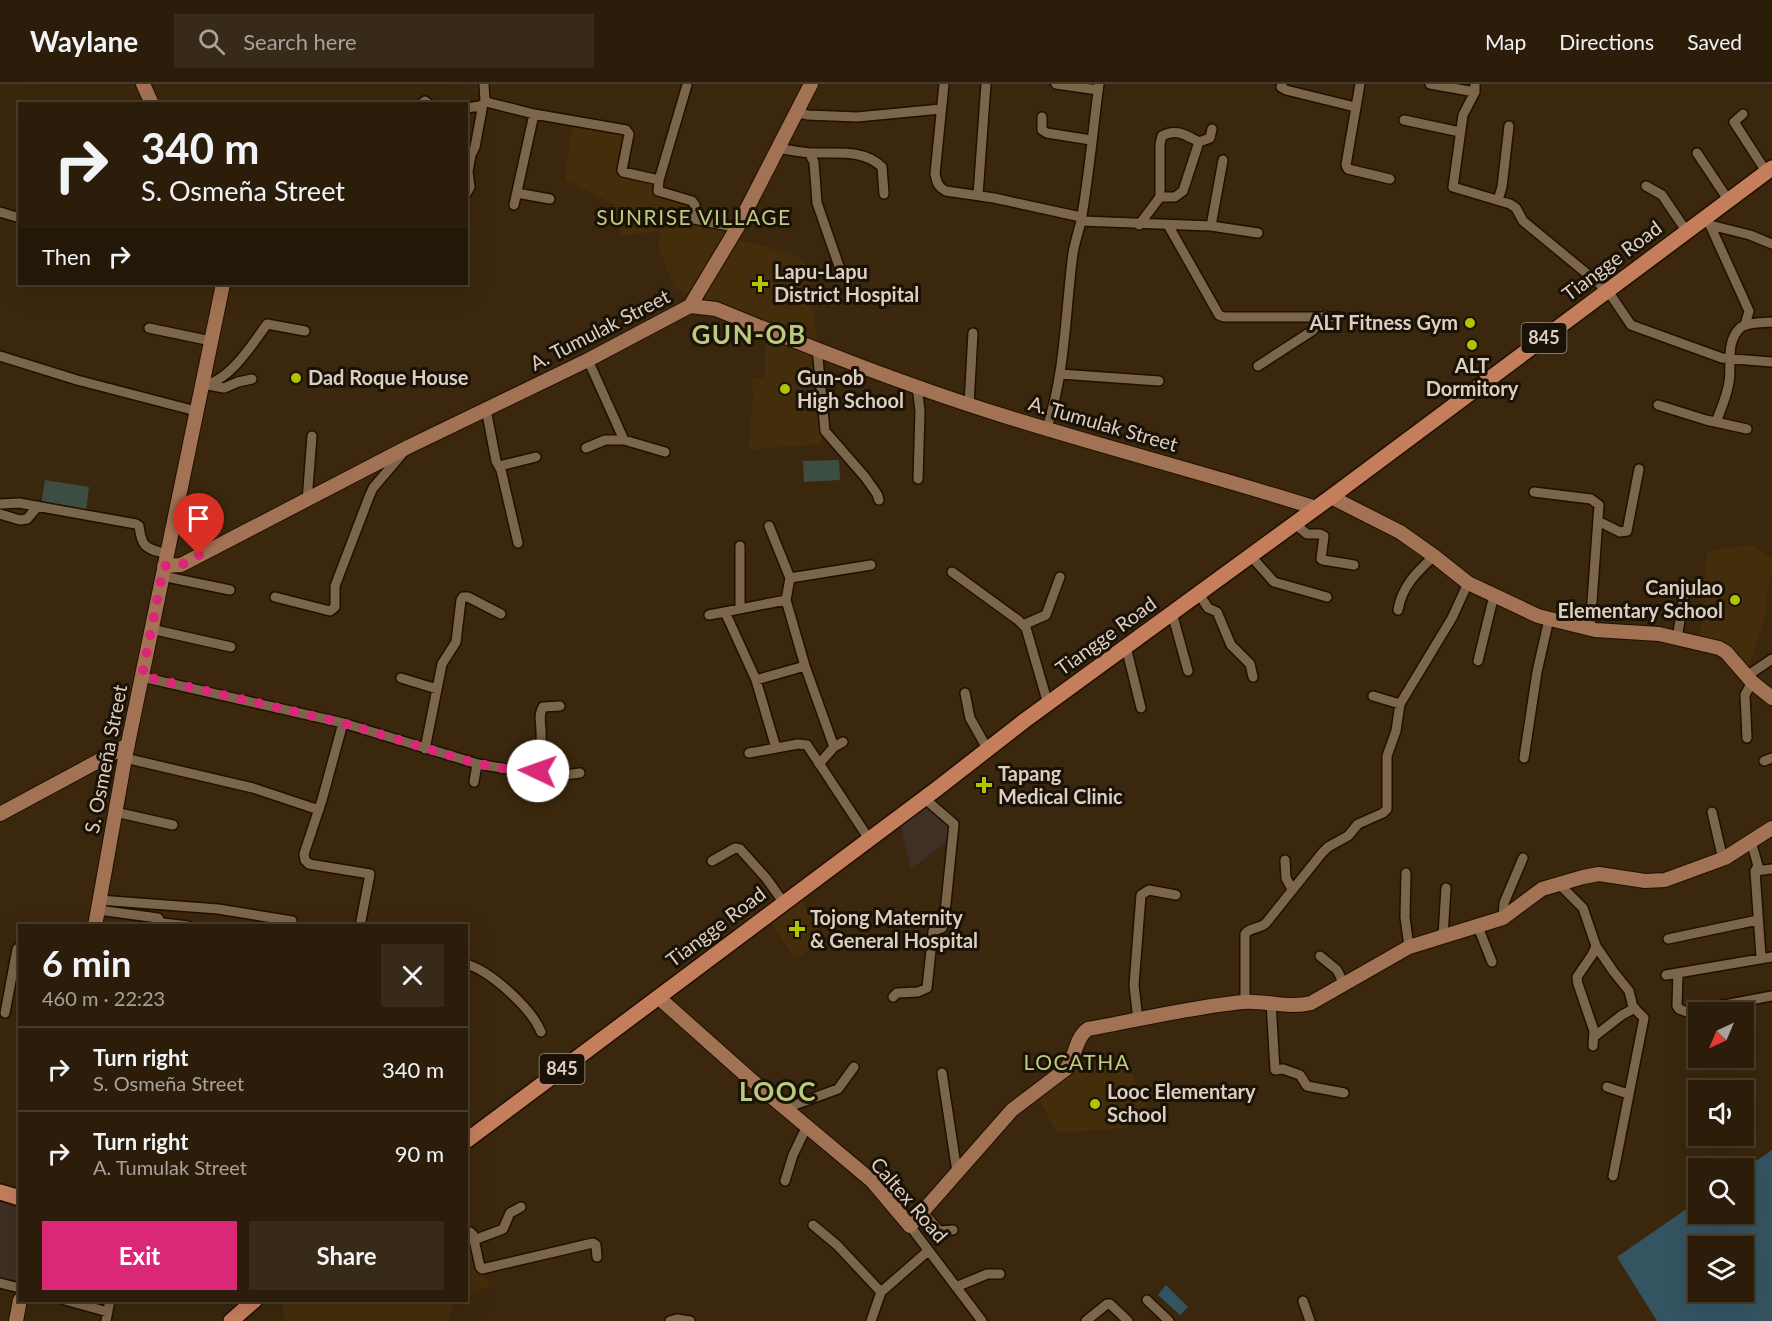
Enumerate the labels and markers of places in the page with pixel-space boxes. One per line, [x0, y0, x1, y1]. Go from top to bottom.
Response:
place label: Lapu-Lapu District Hospital [774, 259, 919, 306]
marker: Lapu-Lapu District Hospital [751, 275, 769, 293]
place label: ALT Fitness Gym [1309, 310, 1458, 334]
marker: ALT Fitness Gym [1463, 316, 1477, 330]
marker: ALT Dormitory [1465, 338, 1479, 352]
place label: ALT Dormitory [1426, 353, 1519, 400]
place label: Dad Roque House [308, 365, 469, 389]
place label: Gun-ob High School [797, 365, 904, 412]
marker: Dad Roque House [289, 371, 303, 385]
marker: Gun-ob High School [778, 382, 792, 396]
pin [173, 493, 224, 555]
place label: Canjulao Elementary School [1558, 575, 1723, 622]
marker: Canjulao Elementary School [1728, 593, 1742, 607]
place label: Tapang Medical Clinic [998, 761, 1123, 808]
marker: Tapang Medical Clinic [975, 776, 993, 794]
place label: Tojong Maternity & General Hospital [810, 905, 978, 952]
marker: Tojong Maternity & General Hospital [788, 920, 806, 938]
place label: Looc Elementary School [1107, 1079, 1256, 1126]
marker: Looc Elementary School [1088, 1097, 1102, 1111]

